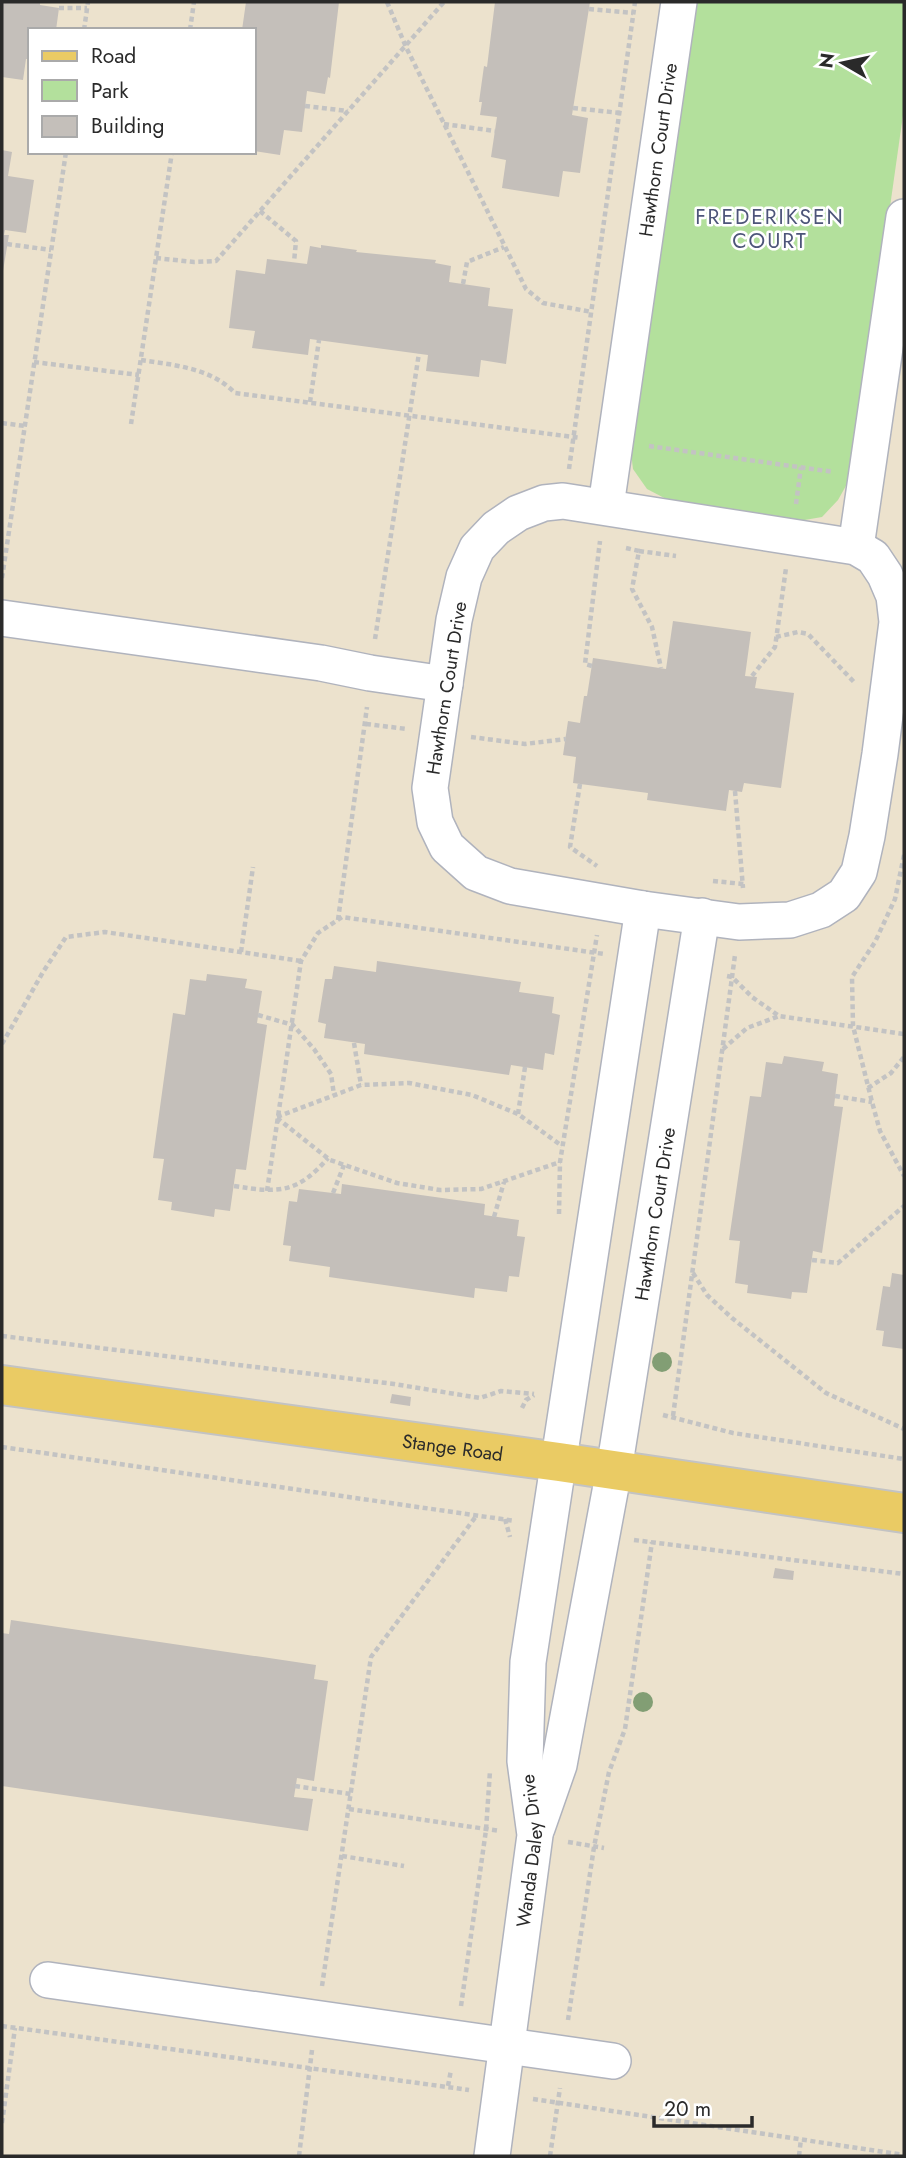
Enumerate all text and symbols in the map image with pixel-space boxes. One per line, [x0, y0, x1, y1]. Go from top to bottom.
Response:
legend [28, 28, 256, 154]
north arrow [808, 28, 878, 98]
text: Road [91, 41, 136, 71]
text: N [812, 51, 841, 70]
street label: Hawthorn Court Drive [632, 61, 684, 238]
text: Park [91, 76, 129, 106]
text: Building [91, 111, 164, 141]
district label: FREDERIKSEN COURT [695, 202, 845, 256]
street label: Hawthorn Court Drive [419, 599, 474, 777]
street label: Hawthorn Court Drive [628, 1125, 682, 1303]
street label: Stange Road [401, 1427, 505, 1468]
street label: Wanda Daley Drive [510, 1772, 550, 1929]
scale bar [654, 2084, 752, 2128]
text: 20 m [664, 2094, 711, 2124]

